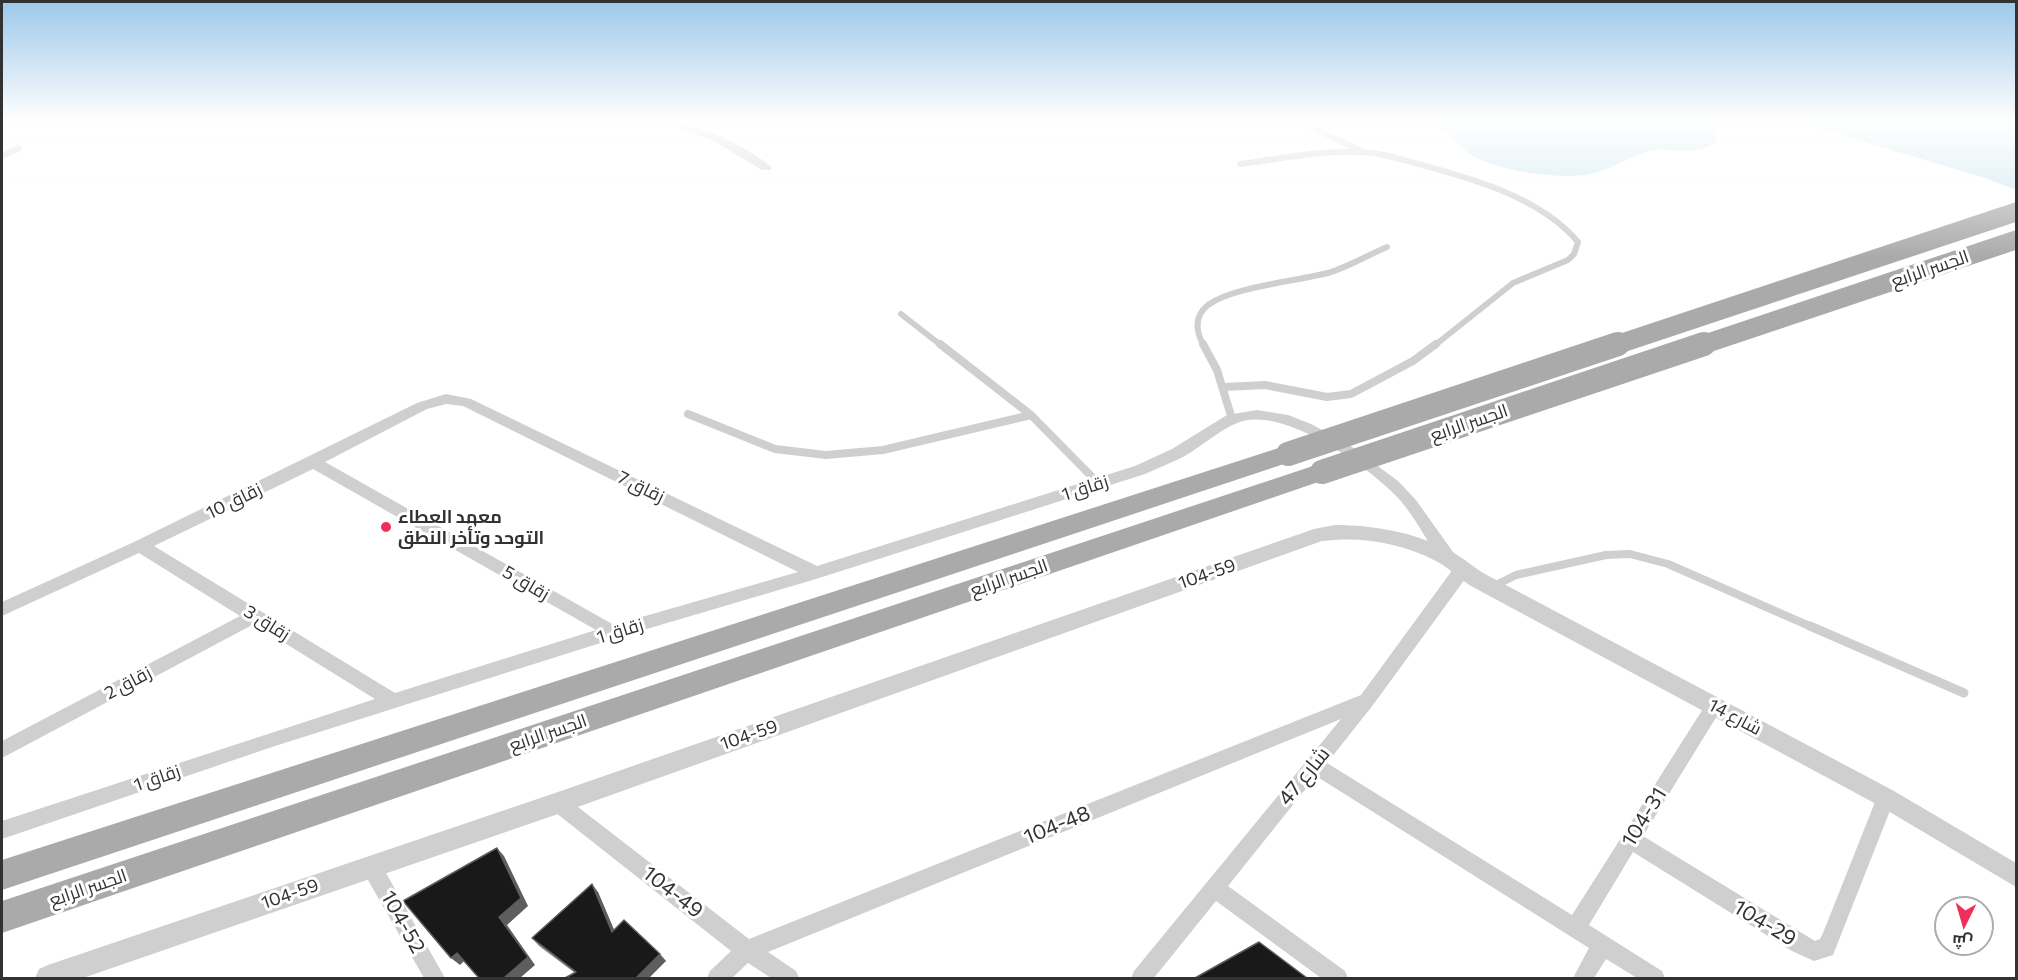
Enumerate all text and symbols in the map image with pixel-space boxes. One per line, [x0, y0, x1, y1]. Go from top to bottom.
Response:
street label: الجسر الرابع [1888, 246, 1972, 292]
street label: الجسر الرابع [1427, 400, 1511, 446]
street label: زقاق 7 [614, 466, 668, 508]
street label: زقاق 1 [1059, 470, 1111, 506]
street label: زقاق 10 [203, 478, 265, 524]
place label: معهد العطاء التوحد وتأخر النطق [398, 506, 544, 548]
marker: معهد العطاء التوحد وتأخر النطق [379, 520, 393, 534]
street label: 104-59 [1176, 554, 1238, 594]
street label: الجسر الرابع [967, 555, 1051, 601]
street label: زقاق 5 [499, 561, 553, 605]
street label: زقاق 3 [240, 601, 294, 645]
street label: زقاق 1 [594, 614, 646, 648]
street label: زقاق 2 [101, 662, 155, 704]
street label: شارع 14 [1705, 694, 1765, 740]
street label: الجسر الرابع [506, 710, 590, 756]
street label: 104-59 [718, 715, 780, 755]
street label: شارع 47 [1273, 742, 1335, 810]
street label: زقاق 1 [131, 760, 183, 796]
street label: 104-31 [1616, 783, 1672, 851]
street label: 104-48 [1020, 800, 1094, 850]
street label: 104-49 [638, 861, 708, 923]
street label: الجسر الرابع [46, 865, 130, 911]
street label: 104-59 [259, 874, 321, 914]
street label: 104-52 [376, 886, 430, 958]
street label: 104-29 [1729, 895, 1801, 951]
north arrow [1934, 896, 1994, 956]
text: ش [1952, 932, 1974, 953]

